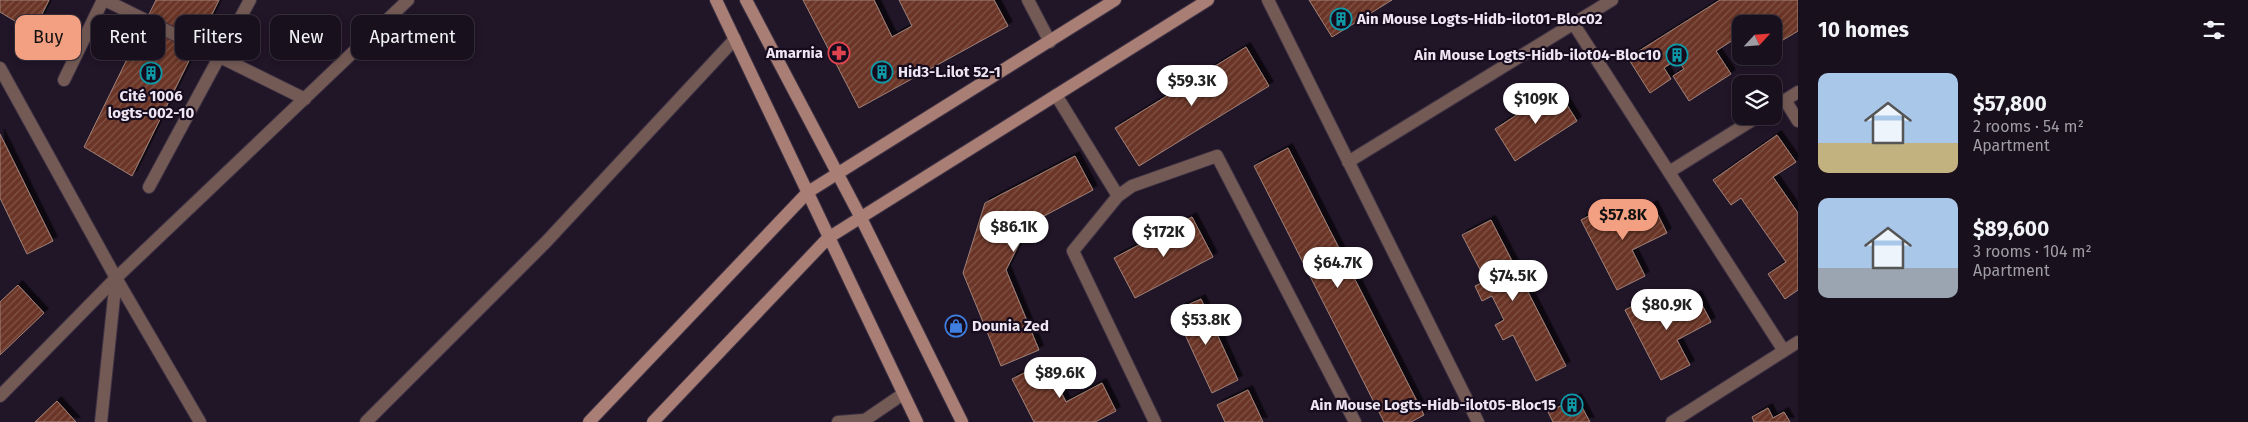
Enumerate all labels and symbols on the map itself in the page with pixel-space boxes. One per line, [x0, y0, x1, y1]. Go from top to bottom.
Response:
building icon: Ain Mouse Logts-Hidb-ilot01-Bloc02 [1329, 7, 1353, 31]
place label: Ain Mouse Logts-Hidb-ilot01-Bloc02 [1356, 10, 1603, 28]
north arrow [1732, 15, 1782, 65]
pharmacy icon: Amarnia [827, 41, 851, 65]
building icon: Ain Mouse Logts-Hidb-ilot04-Bloc10 [1665, 43, 1689, 67]
place label: Amarnia [765, 44, 823, 62]
place label: Ain Mouse Logts-Hidb-ilot04-Bloc10 [1413, 46, 1661, 64]
building icon: Hid3-L.ilot 52-1 [870, 60, 894, 84]
building icon: Cité 1006 logts-002-10 [139, 61, 163, 85]
place label: Hid3-L.ilot 52-1 [898, 63, 1001, 81]
pin: $59.3K [1151, 64, 1233, 107]
pin: $109K [1501, 82, 1571, 125]
place label: Cité 1006 logts-002-10 [108, 87, 194, 122]
pin: $57.8K [1582, 198, 1664, 241]
pin: $86.1K [973, 210, 1055, 253]
pin: $172K [1129, 216, 1199, 258]
pin: $64.7K [1297, 246, 1379, 289]
pin: $74.5K [1472, 260, 1554, 302]
pin: $80.9K [1626, 288, 1708, 331]
pin: $53.8K [1165, 304, 1247, 346]
shop icon: Dounia Zed [944, 314, 968, 338]
place label: Dounia Zed [972, 317, 1049, 335]
pin: $89.6K [1019, 356, 1101, 399]
building icon: Ain Mouse Logts-Hidb-ilot05-Bloc15 [1560, 393, 1584, 417]
place label: Ain Mouse Logts-Hidb-ilot05-Bloc15 [1309, 396, 1556, 414]

